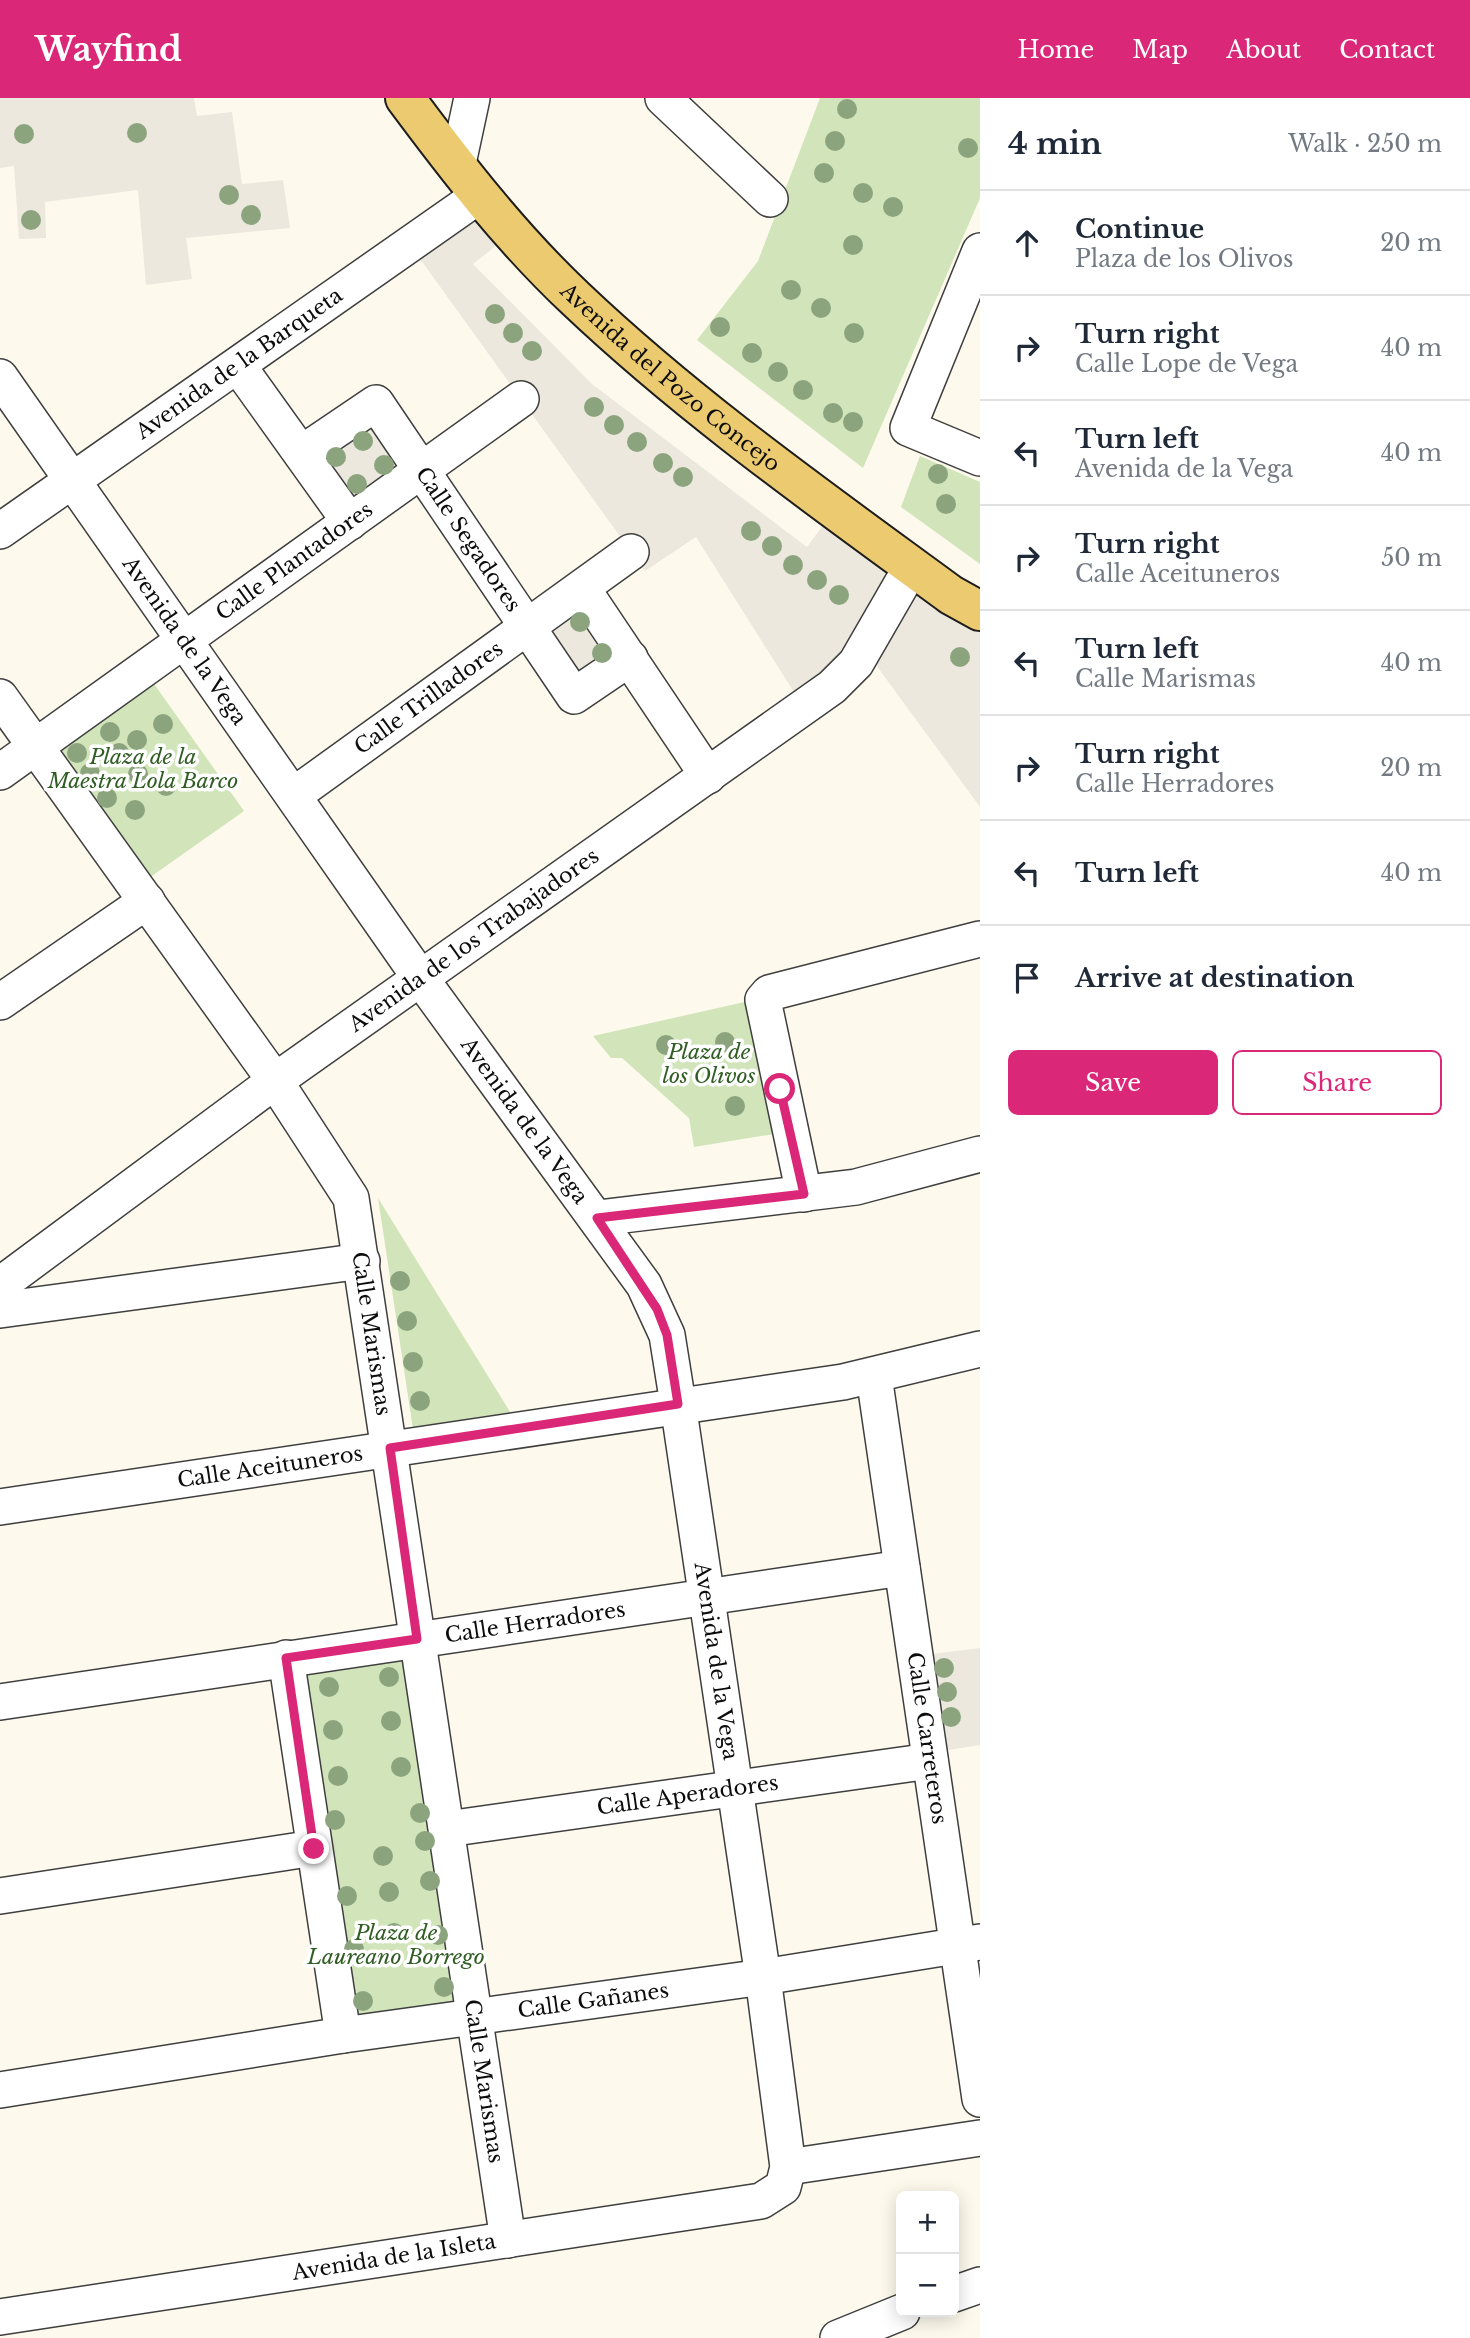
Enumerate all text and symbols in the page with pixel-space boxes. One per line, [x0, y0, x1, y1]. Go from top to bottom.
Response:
text: Wayfind [35, 29, 182, 70]
text: Home [1018, 35, 1094, 64]
text: Map [1132, 35, 1188, 64]
text: About [1226, 35, 1301, 64]
text: Contact [1339, 35, 1435, 64]
text: 4 min [1008, 125, 1102, 162]
text: Walk · 250 m [1288, 130, 1442, 158]
text: Continue [1075, 213, 1204, 245]
icon: ahead [1008, 224, 1046, 262]
text: 20 m [1380, 229, 1442, 257]
text: Plaza de los Olivos [1075, 245, 1293, 273]
street label: Avenida del Pozo Concejo [554, 277, 785, 477]
street label: Avenida de la Barqueta [130, 282, 348, 445]
text: Turn right [1075, 318, 1220, 350]
icon: right [1008, 329, 1046, 367]
text: 40 m [1381, 334, 1442, 362]
text: Calle Lope de Vega [1075, 350, 1298, 378]
text: Turn left [1075, 423, 1199, 455]
icon: left [1008, 434, 1046, 472]
text: 40 m [1381, 439, 1442, 467]
text: Avenida de la Vega [1075, 455, 1293, 483]
street label: Calle Segadores [410, 462, 526, 617]
street label: Calle Plantadores [211, 496, 378, 626]
text: Turn right [1075, 528, 1220, 560]
icon: right [1008, 539, 1046, 577]
text: 50 m [1381, 544, 1442, 572]
street label: Avenida de la Vega [116, 551, 253, 730]
text: Calle Aceituneros [1075, 560, 1280, 588]
text: Turn left [1075, 633, 1199, 665]
street label: Calle Trilladores [349, 636, 508, 760]
icon: left [1008, 644, 1046, 682]
text: 40 m [1381, 649, 1442, 677]
text: Calle Marismas [1075, 665, 1256, 693]
text: Turn right [1075, 738, 1220, 770]
park label: Plaza de la Maestra Lola Barco [47, 744, 238, 794]
icon: right [1008, 749, 1046, 787]
text: 20 m [1380, 754, 1442, 782]
text: Calle Herradores [1075, 770, 1274, 798]
street label: Avenida de los Trabajadores [343, 843, 604, 1038]
icon: left [1008, 854, 1046, 892]
text: Turn left [1075, 857, 1199, 889]
text: 40 m [1381, 859, 1442, 887]
icon: arrive [1008, 959, 1046, 997]
text: Arrive at destination [1075, 962, 1355, 994]
street label: Avenida de la Vega [454, 1032, 594, 1209]
park label: Plaza de los Olivos [662, 1039, 756, 1089]
button: Save [1008, 1050, 1218, 1115]
button: Share [1232, 1050, 1442, 1115]
route start [764, 1073, 795, 1104]
street label: Calle Marismas [346, 1250, 397, 1417]
street label: Calle Aceituneros [175, 1440, 365, 1494]
street label: Avenida de la Vega [688, 1560, 744, 1762]
street label: Calle Herradores [443, 1596, 627, 1649]
street label: Calle Carreteros [902, 1650, 953, 1826]
street label: Calle Aperadores [595, 1770, 780, 1821]
route end [298, 1833, 329, 1864]
park label: Plaza de Laureano Borrego [306, 1920, 485, 1970]
street label: Calle Gañanes [516, 1977, 670, 2024]
street label: Calle Marismas [459, 1998, 509, 2165]
map controls [896, 2191, 959, 2317]
button: + [896, 2191, 959, 2254]
street label: Avenida de la Isleta [289, 2228, 498, 2286]
button: − [896, 2254, 959, 2317]

